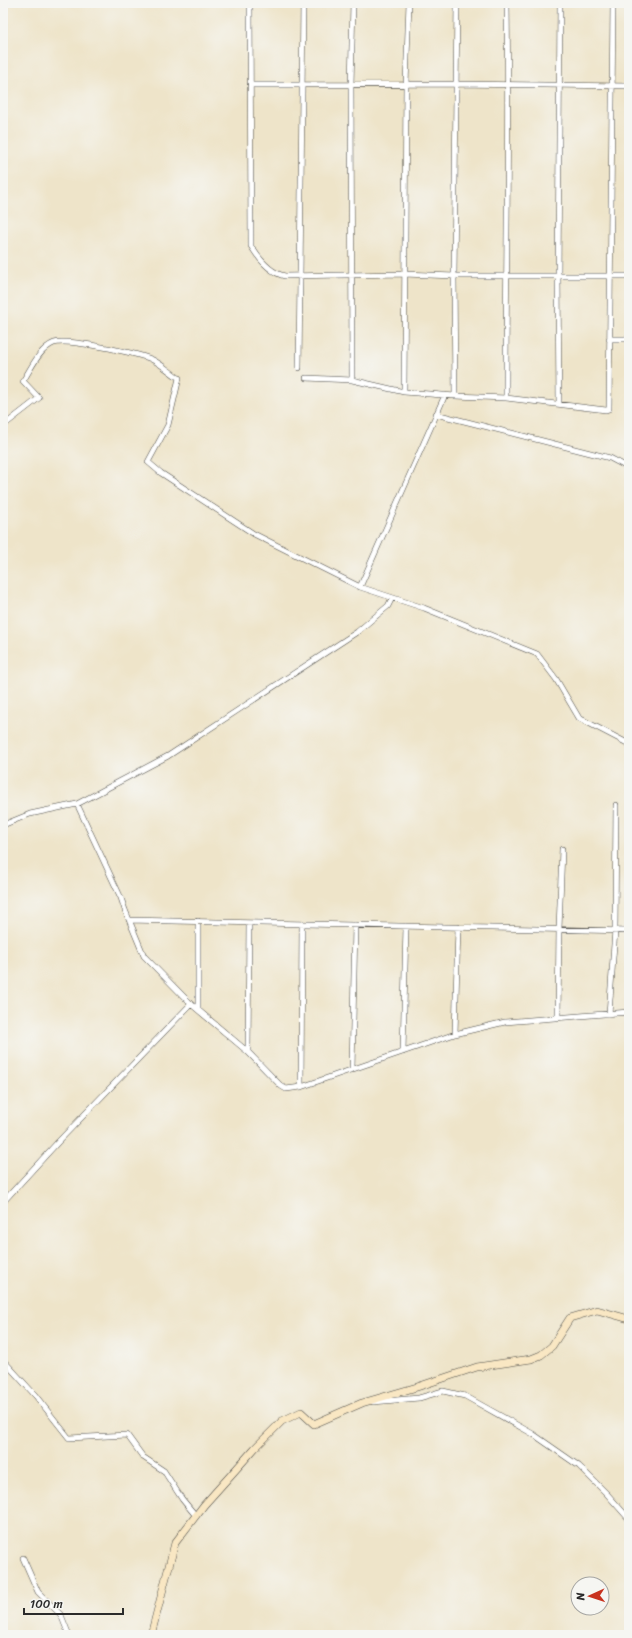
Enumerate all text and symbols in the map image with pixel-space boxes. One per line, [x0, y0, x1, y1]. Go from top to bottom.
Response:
north arrow [570, 1576, 610, 1616]
scale bar [24, 1590, 123, 1616]
text: N [571, 1592, 590, 1602]
text: 100 m [30, 1593, 63, 1615]

